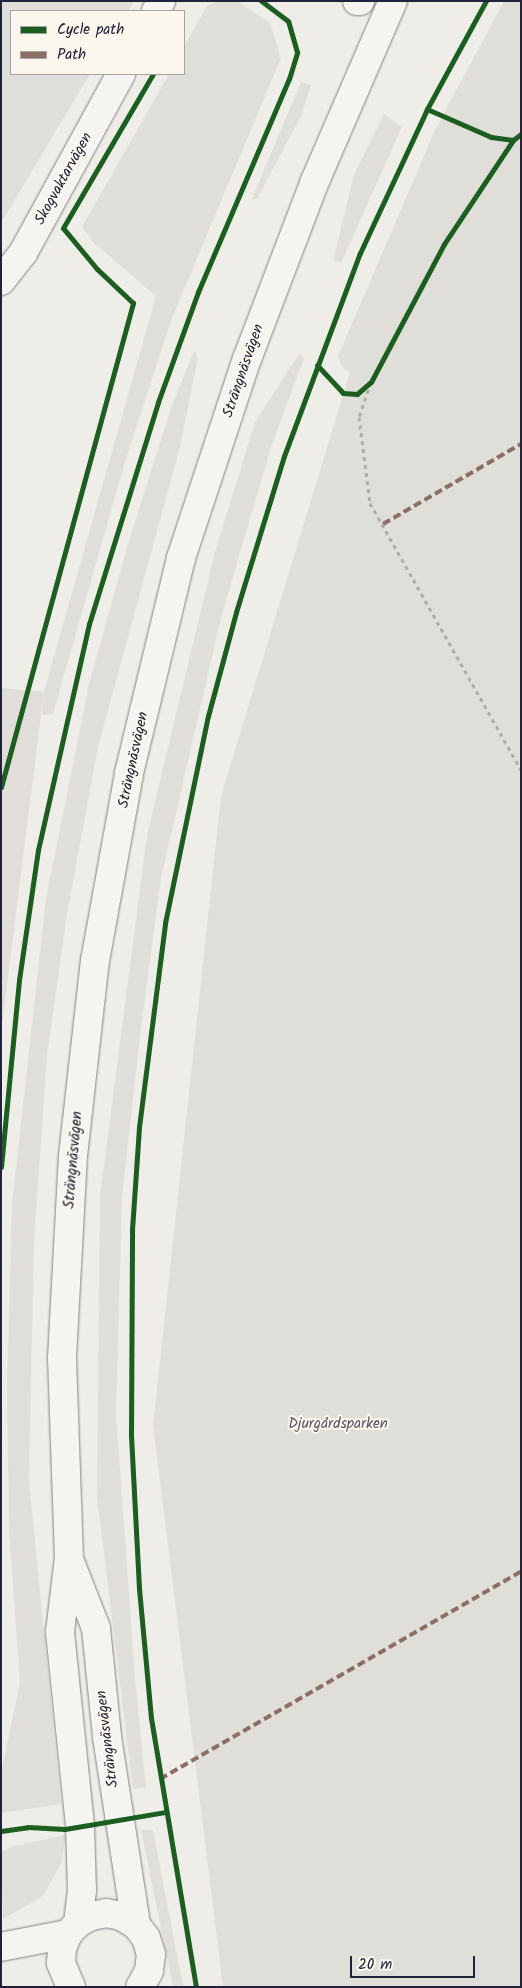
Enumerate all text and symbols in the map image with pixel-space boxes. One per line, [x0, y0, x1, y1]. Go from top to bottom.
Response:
legend [10, 10, 185, 75]
text: Cycle path [57, 18, 124, 42]
text: Path [57, 43, 86, 67]
street label: Skogvaktarvägen [31, 130, 97, 228]
street label: Strängnäsvägen [220, 322, 268, 420]
street label: Strängnäsvägen [115, 710, 153, 810]
street label: Strängnäsvägen [61, 1111, 87, 1209]
park label: Djurgårdsparken [288, 1416, 388, 1434]
street label: Strängnäsvägen [93, 1689, 123, 1789]
scale bar [352, 1946, 477, 1978]
text: 20 m [358, 1953, 392, 1977]

